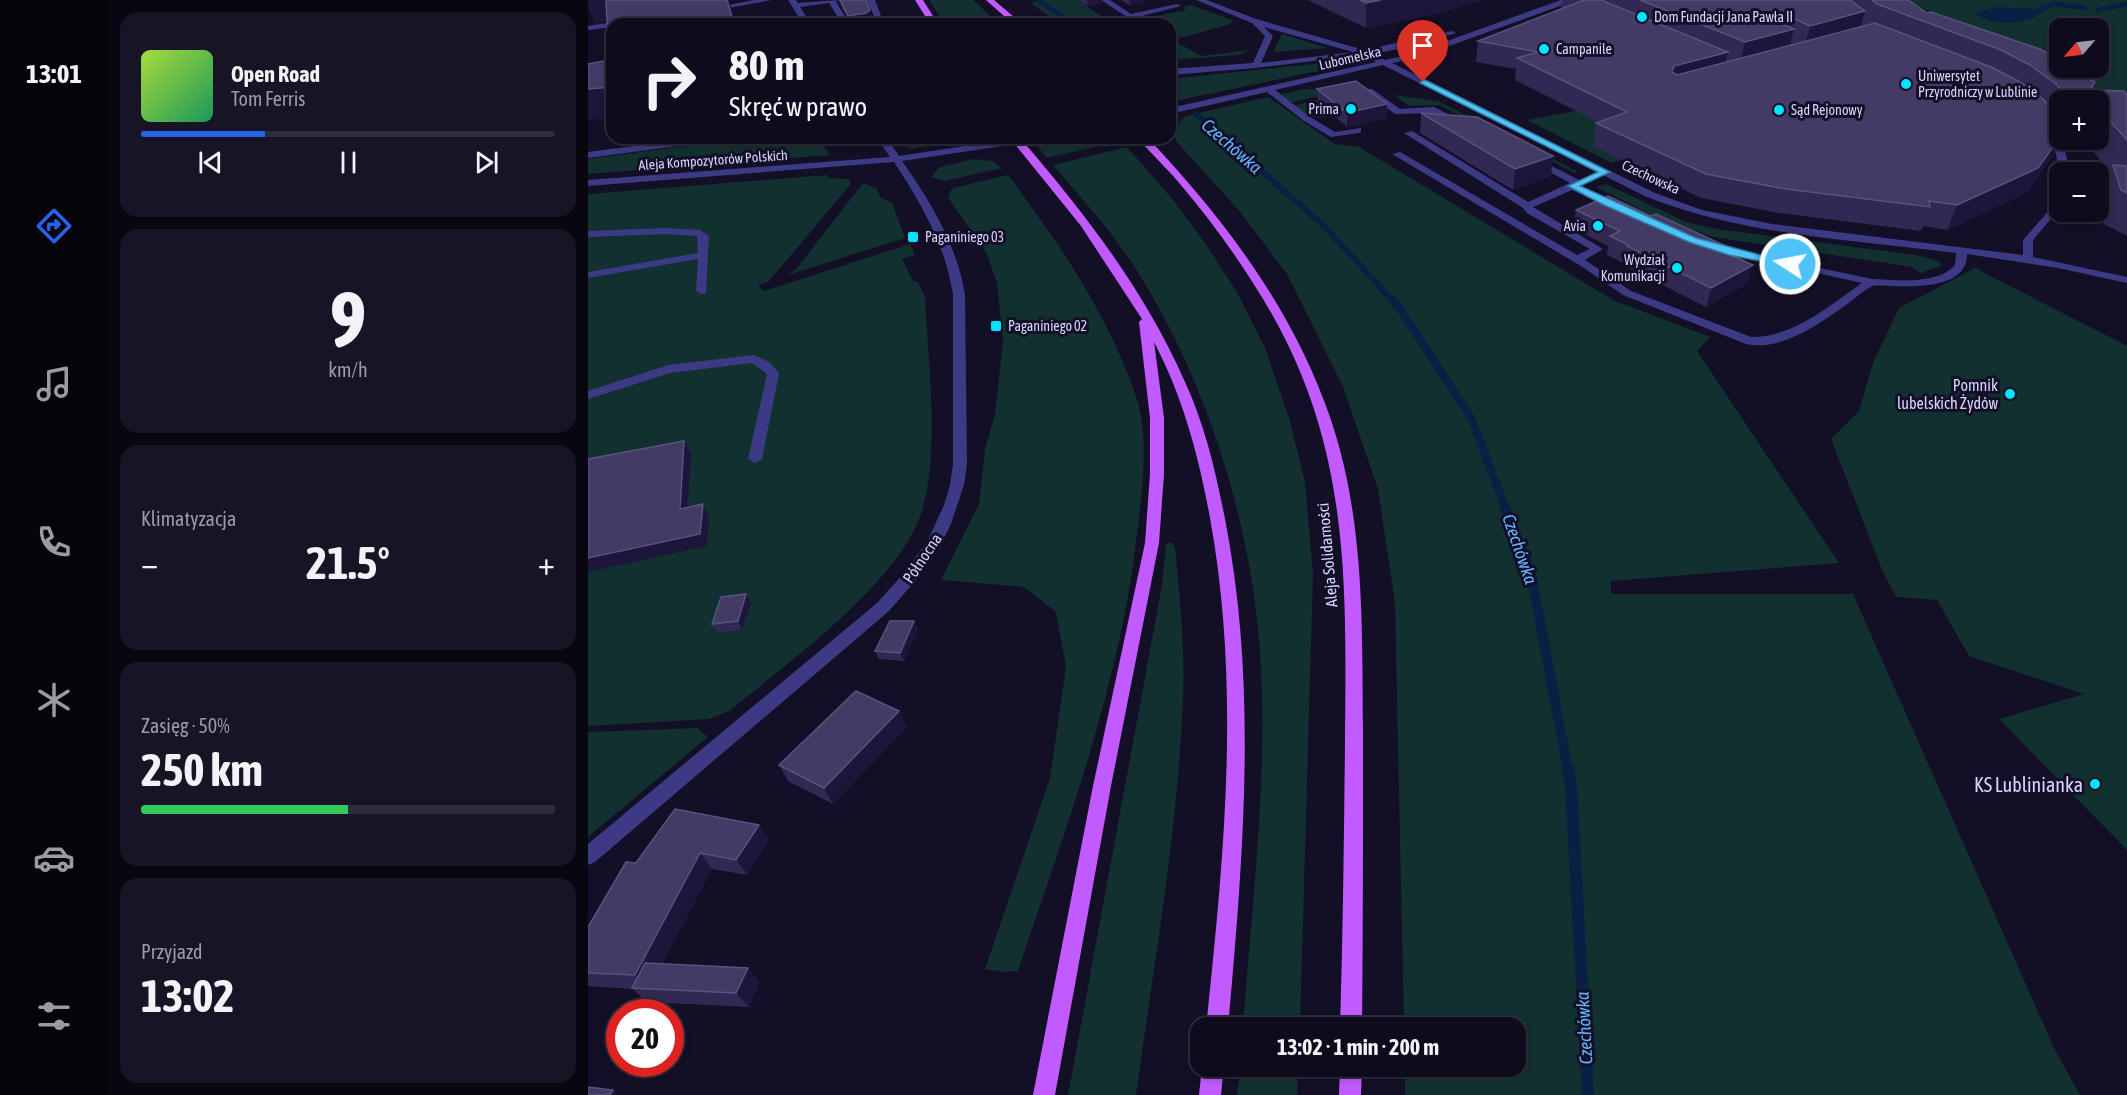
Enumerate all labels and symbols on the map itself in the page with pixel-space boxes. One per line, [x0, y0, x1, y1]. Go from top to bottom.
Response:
place label: Dom Fundacji Jana Pawła II [1654, 9, 1793, 25]
marker: Dom Fundacji Jana Pawła II [1635, 10, 1649, 24]
north arrow [2049, 18, 2109, 78]
pin [1397, 20, 1448, 82]
place label: Campanile [1556, 41, 1612, 57]
marker: Campanile [1537, 42, 1551, 56]
street label: Lubomelska [1317, 43, 1383, 73]
place label: Uniwersytet Przyrodniczy w Lublinie [1918, 68, 2037, 100]
marker: Uniwersytet Przyrodniczy w Lublinie [1899, 77, 1913, 91]
place label: Prima [1308, 101, 1339, 117]
marker: Prima [1344, 102, 1358, 116]
place label: Sąd Rejonowy [1791, 102, 1863, 118]
marker: Sąd Rejonowy [1772, 103, 1786, 117]
water label: Czechówka [1198, 114, 1267, 178]
street label: Aleja Kompozytorów Polskich [638, 147, 788, 173]
street label: Czechowska [1620, 157, 1682, 197]
place label: Avia [1564, 218, 1586, 234]
marker: Avia [1591, 219, 1605, 233]
place label: Paganiniego 03 [925, 229, 1004, 245]
marker: Paganiniego 03 [906, 230, 920, 244]
position arrow [1758, 232, 1822, 296]
place label: Wydział Komunikacji [1601, 252, 1665, 284]
marker: Wydział Komunikacji [1670, 261, 1684, 275]
place label: Paganiniego 02 [1008, 318, 1087, 334]
marker: Paganiniego 02 [989, 319, 1003, 333]
place label: Pomnik lubelskich Żydów [1897, 376, 1998, 413]
marker: Pomnik lubelskich Żydów [2003, 387, 2017, 401]
street label: Aleja Solidarności [1313, 502, 1342, 608]
water label: Czechówka [1498, 511, 1542, 587]
street label: Północna [899, 530, 945, 586]
place label: KS Lublinianka [1974, 773, 2083, 796]
marker: KS Lublinianka [2088, 777, 2102, 791]
water label: Czechówka [1572, 991, 1596, 1065]
speed limit sign: 20 [606, 999, 684, 1077]

